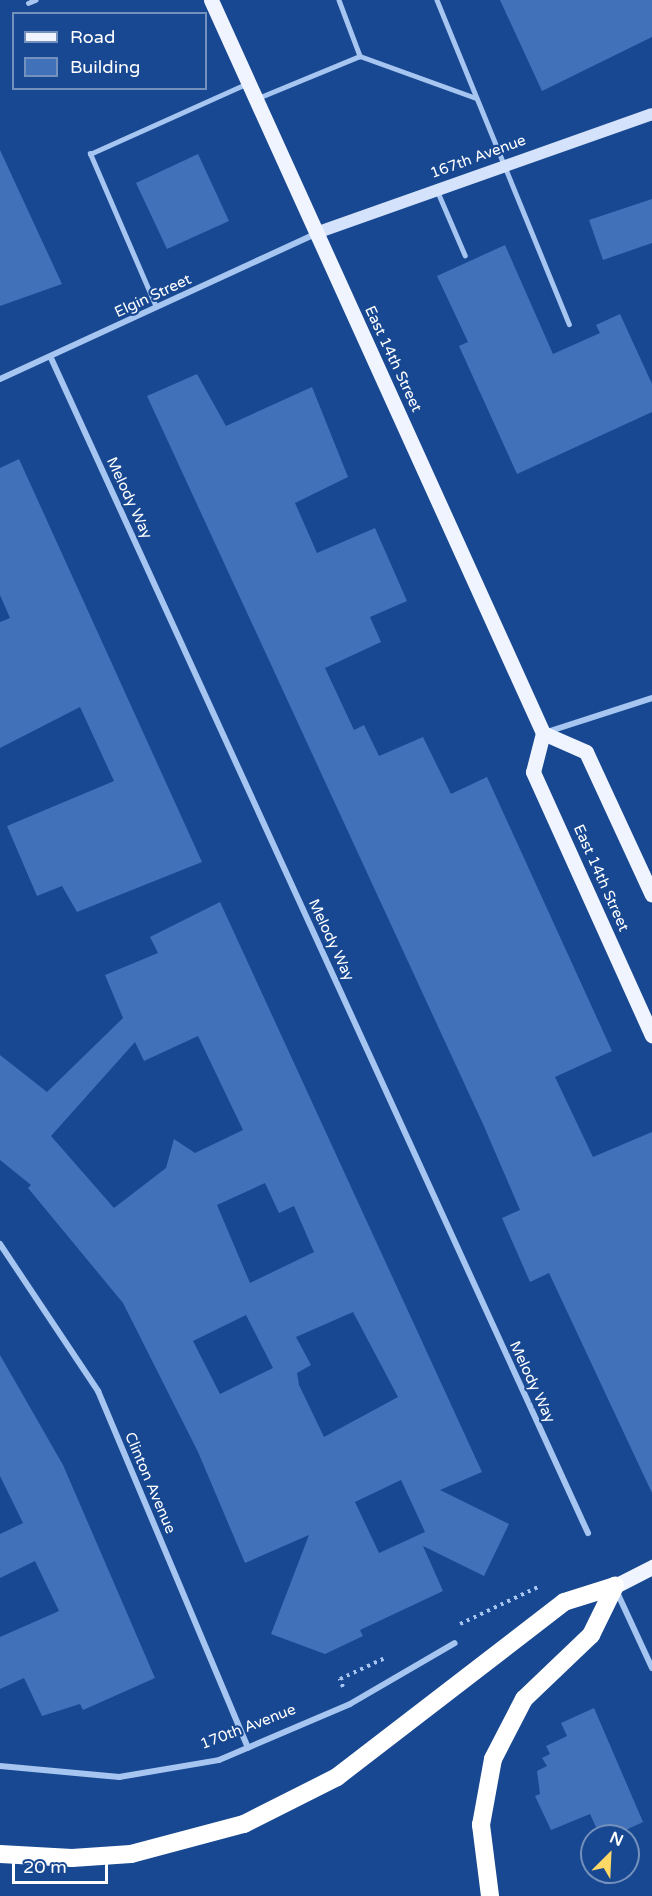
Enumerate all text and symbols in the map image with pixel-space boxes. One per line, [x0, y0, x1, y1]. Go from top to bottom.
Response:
legend [12, 12, 207, 90]
text: Road [70, 26, 115, 48]
text: Building [70, 56, 140, 78]
street label: 167th Avenue [428, 131, 528, 183]
street label: Elgin Street [112, 270, 194, 322]
street label: East 14th Street [361, 303, 425, 415]
street label: Melody Way [102, 454, 156, 542]
street label: East 14th Street [569, 822, 633, 934]
street label: Melody Way [304, 896, 358, 984]
street label: Melody Way [505, 1338, 559, 1426]
street label: Clinton Avenue [121, 1430, 179, 1536]
street label: 170th Avenue [198, 1701, 298, 1753]
north arrow [580, 1824, 640, 1884]
text: N [607, 1828, 626, 1851]
scale bar [15, 1845, 111, 1883]
text: 20 m [23, 1856, 67, 1878]

